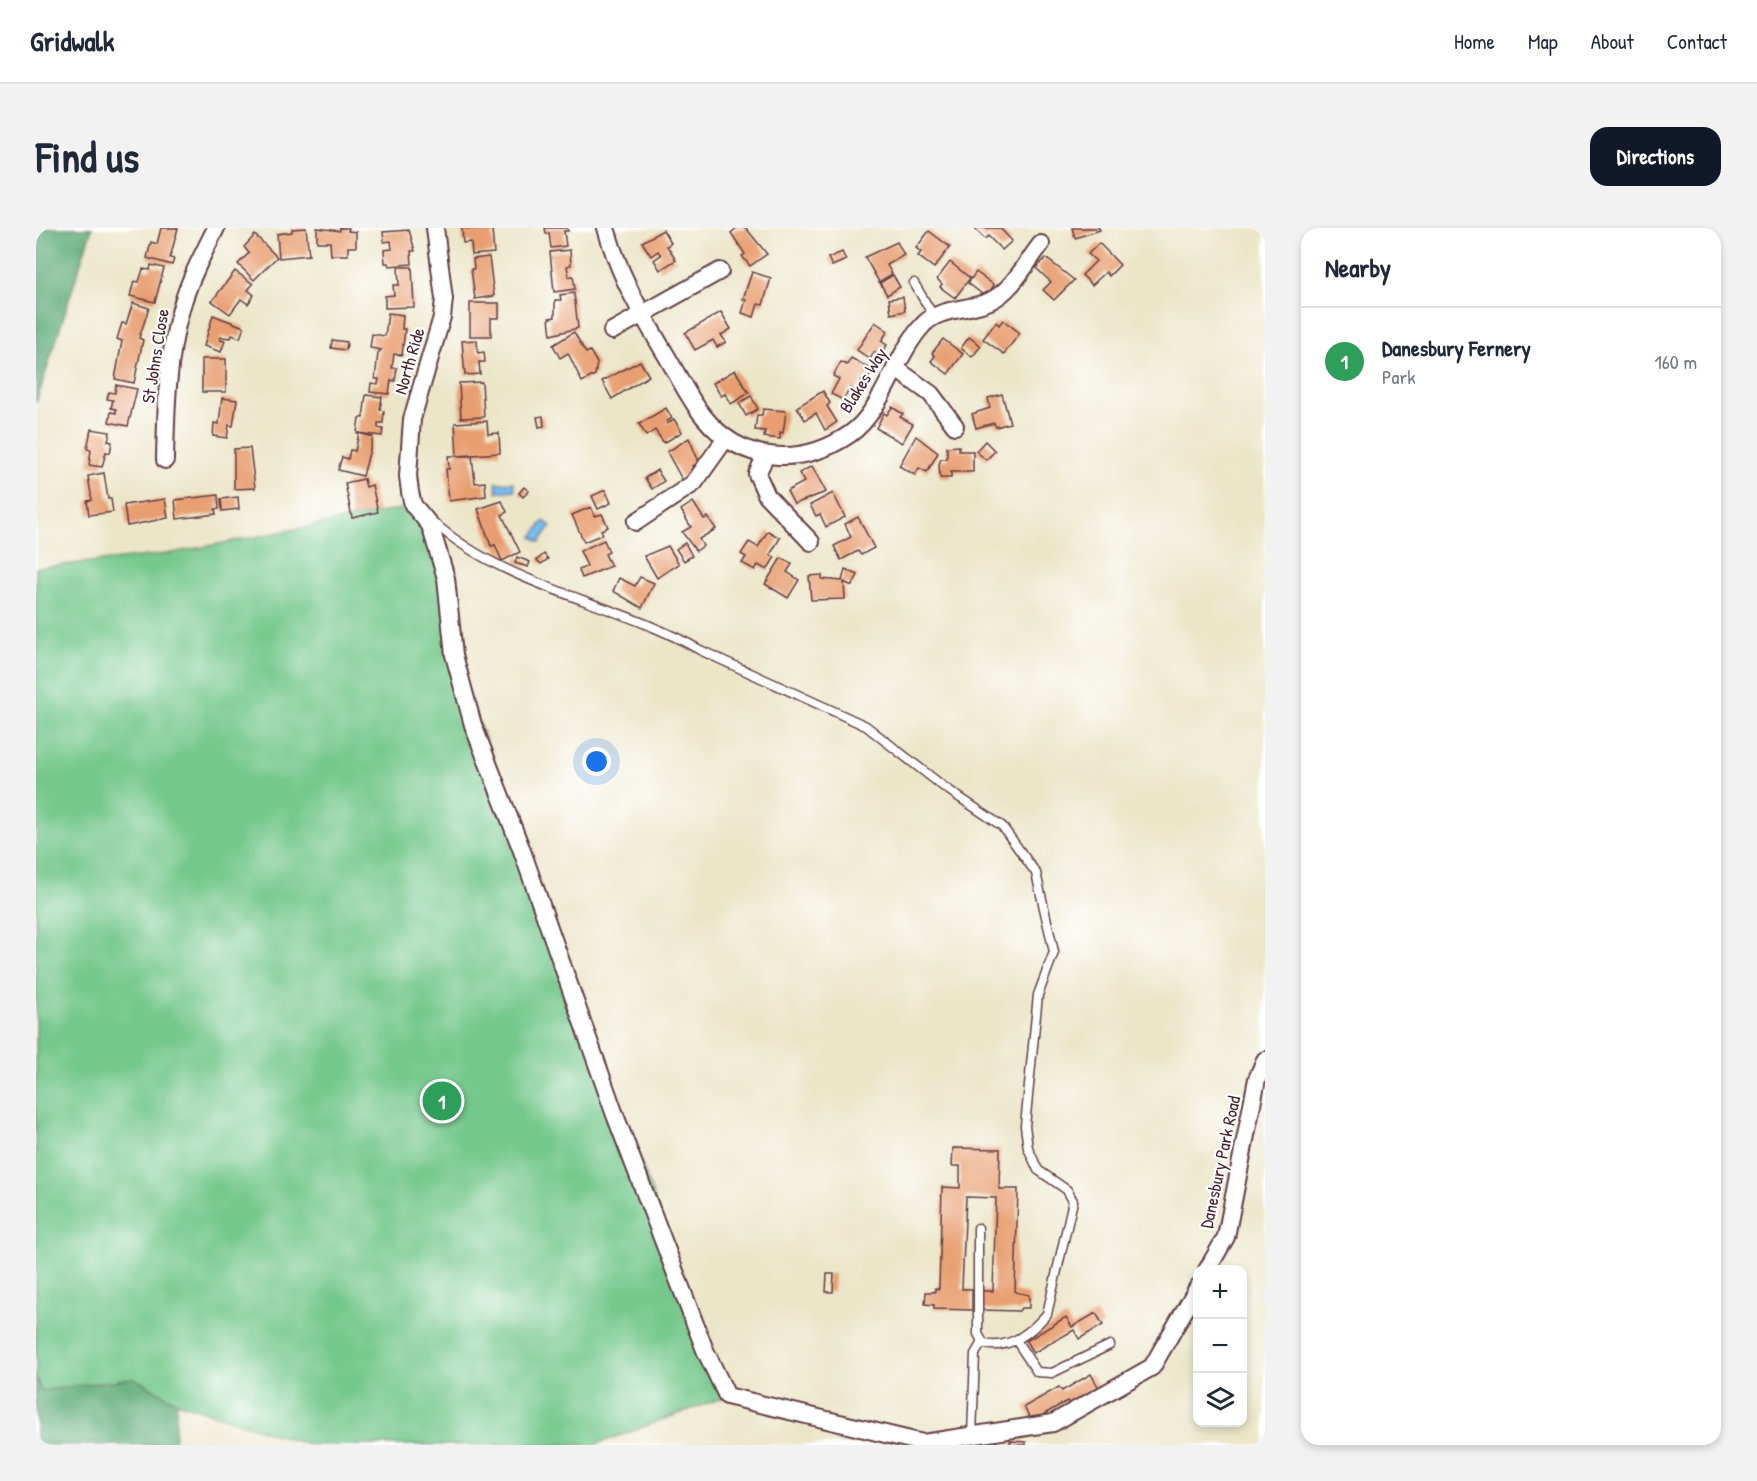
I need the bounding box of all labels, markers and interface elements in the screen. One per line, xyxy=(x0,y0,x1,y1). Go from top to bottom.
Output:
text: Gridwalk xyxy=(30,22,114,60)
text: Home xyxy=(1454,27,1495,56)
text: Map xyxy=(1528,27,1558,56)
text: About xyxy=(1591,27,1634,56)
text: Contact xyxy=(1667,27,1727,56)
button: Directions xyxy=(1590,127,1721,186)
text: Find us xyxy=(36,128,139,185)
text: Nearby xyxy=(1325,250,1391,285)
street label: St Johns Close xyxy=(135,307,175,405)
street label: North Ride xyxy=(388,325,430,397)
text: Danesbury Fernery xyxy=(1382,333,1531,363)
street label: Blakes Way xyxy=(833,342,893,417)
text: 1 xyxy=(1341,348,1348,375)
text: 160 m xyxy=(1655,348,1697,375)
text: Park xyxy=(1382,363,1415,390)
your location xyxy=(582,747,611,776)
pin: 1 xyxy=(422,1078,462,1124)
street label: Danesbury Park Road xyxy=(1194,1093,1246,1231)
map controls xyxy=(1193,1265,1247,1427)
button: + xyxy=(1193,1265,1247,1319)
button: − xyxy=(1193,1319,1247,1373)
button: layers xyxy=(1193,1373,1247,1427)

